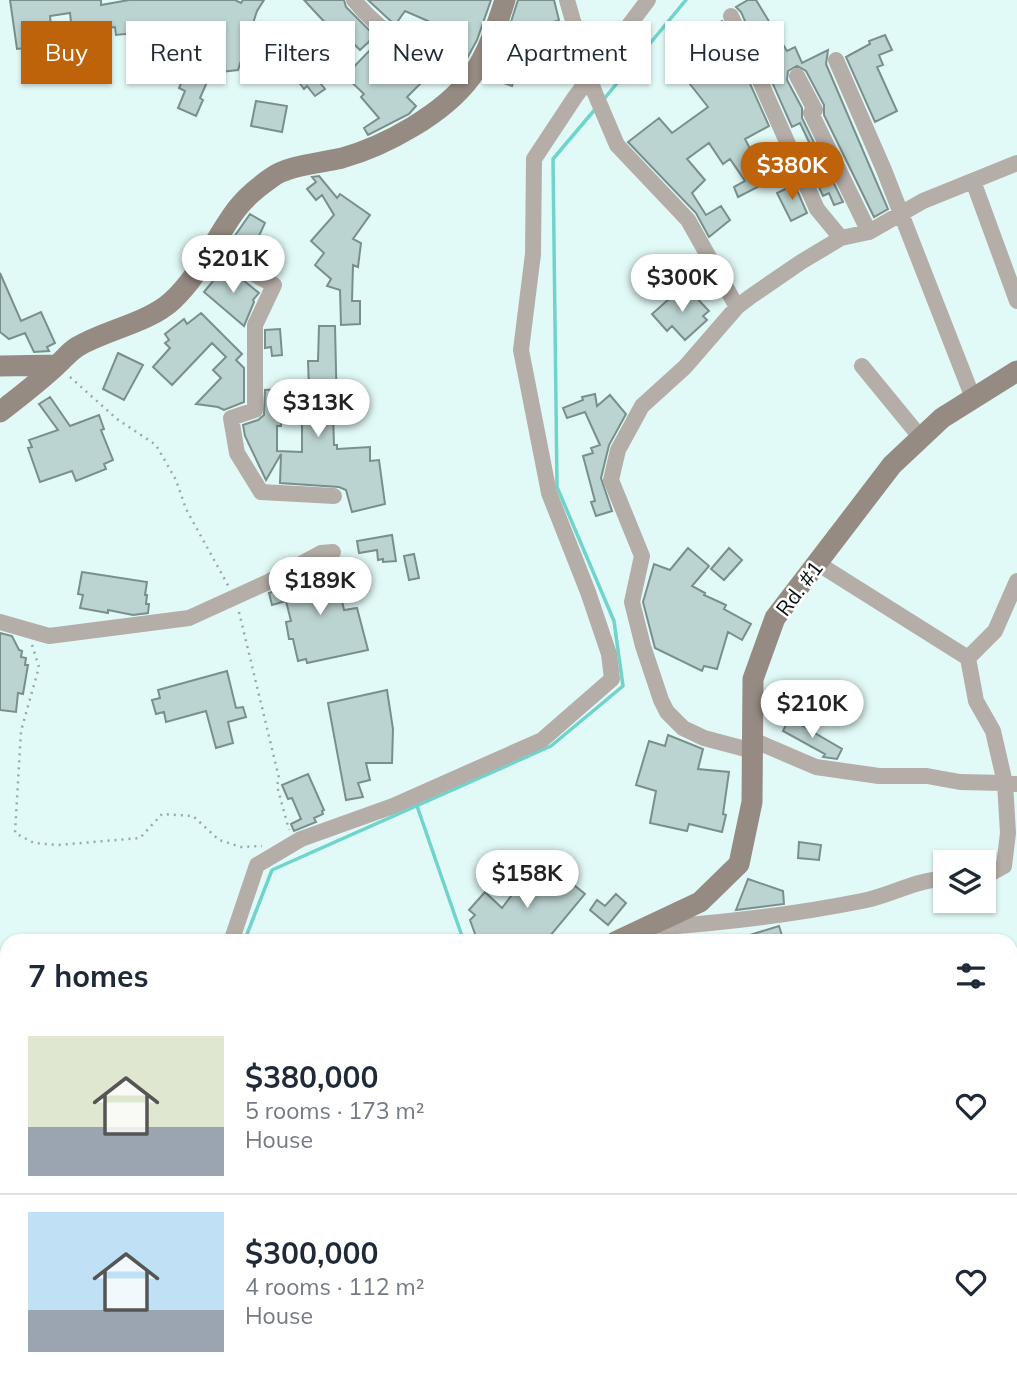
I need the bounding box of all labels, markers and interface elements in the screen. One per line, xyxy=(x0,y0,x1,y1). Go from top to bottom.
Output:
chip: Buy xyxy=(21,21,112,84)
chip: Rent xyxy=(126,21,226,84)
chip: Filters xyxy=(240,21,355,84)
chip: New xyxy=(369,21,468,84)
chip: Apartment xyxy=(482,21,651,84)
chip: House xyxy=(665,21,784,84)
pin: $380K xyxy=(743,142,841,202)
text: $380K xyxy=(757,150,827,179)
pin: $201K xyxy=(184,236,282,295)
text: $201K xyxy=(198,243,268,272)
pin: $300K xyxy=(633,254,731,314)
text: $300K xyxy=(647,262,717,291)
pin: $313K xyxy=(269,380,367,439)
text: $313K xyxy=(283,387,353,416)
street label: Rd. #1 xyxy=(770,555,828,621)
pin: $189K xyxy=(271,558,369,617)
text: $189K xyxy=(285,565,355,594)
pin: $210K xyxy=(763,680,861,740)
text: $210K xyxy=(777,688,847,717)
pin: $158K xyxy=(478,850,576,910)
map controls xyxy=(933,850,996,913)
button: layers xyxy=(933,850,996,913)
text: $158K xyxy=(492,858,562,887)
text: 7 homes xyxy=(28,957,149,995)
icon: filters xyxy=(952,957,990,995)
text: $380,000 xyxy=(245,1058,378,1096)
icon: home xyxy=(84,1064,168,1148)
icon: heart xyxy=(952,1087,990,1125)
text: 5 rooms · 173 m² xyxy=(245,1096,425,1125)
text: House xyxy=(245,1125,313,1154)
text: $300,000 xyxy=(245,1234,378,1272)
icon: home xyxy=(84,1240,168,1324)
icon: heart xyxy=(952,1263,990,1301)
text: 4 rooms · 112 m² xyxy=(245,1272,425,1301)
text: House xyxy=(245,1301,313,1330)

